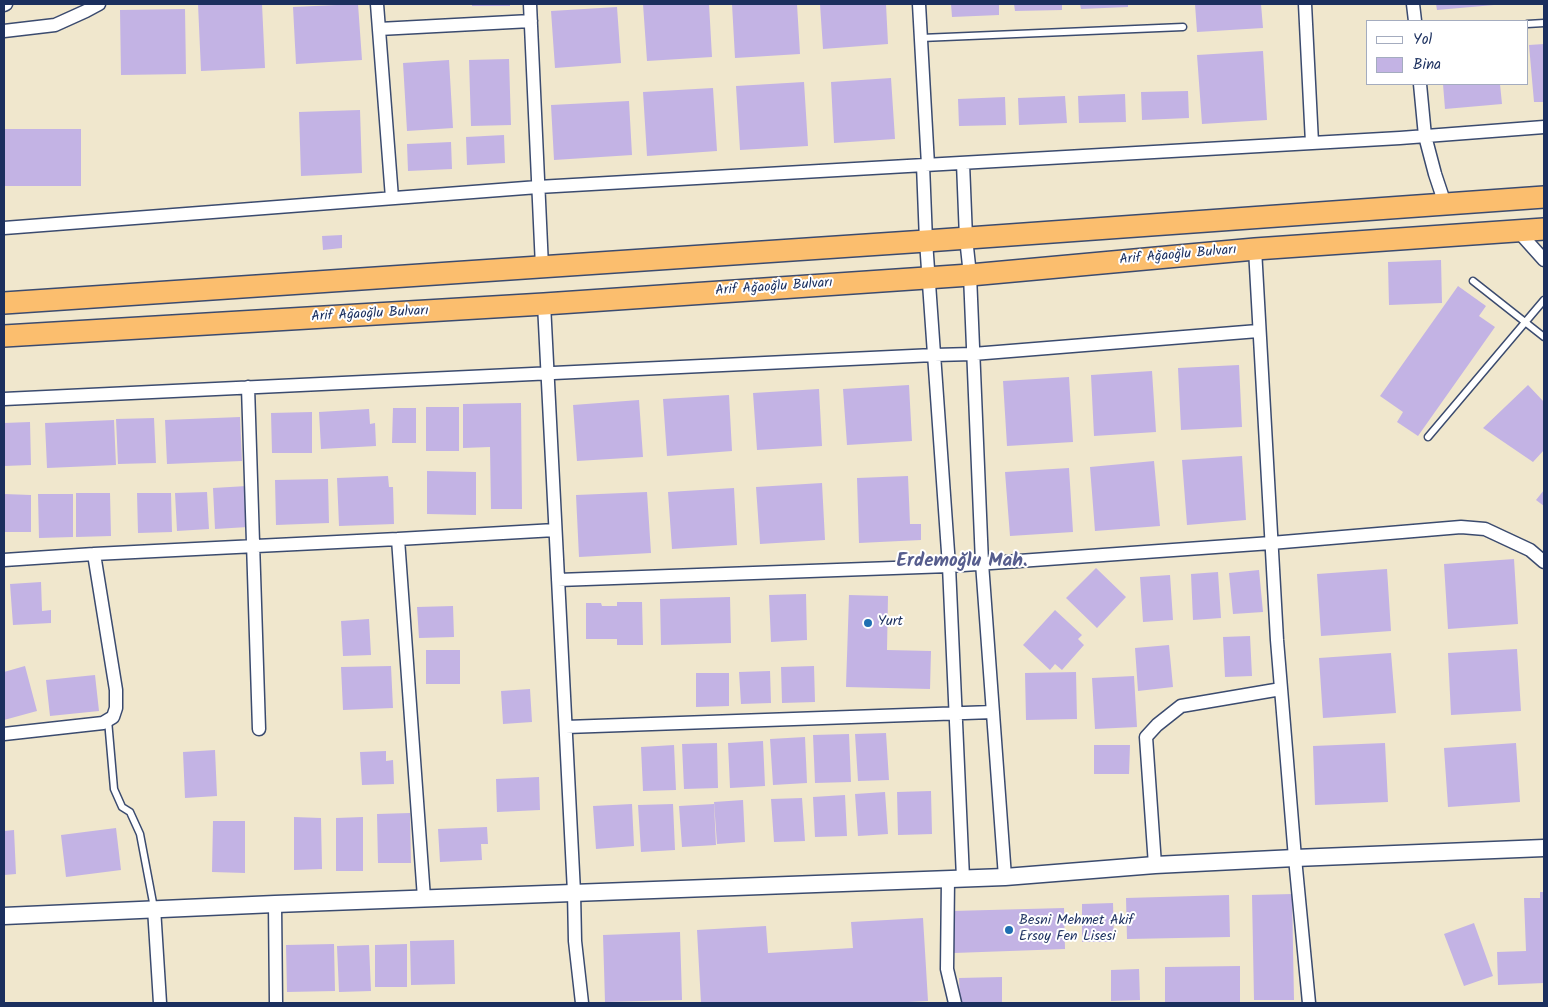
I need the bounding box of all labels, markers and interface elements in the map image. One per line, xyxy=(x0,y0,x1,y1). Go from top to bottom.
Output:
legend xyxy=(1366,20,1528,85)
text: Yol xyxy=(1413,28,1432,52)
text: Bina xyxy=(1413,53,1441,77)
street label: Arif Ağaoğlu Bulvarı xyxy=(1119,243,1237,269)
street label: Arif Ağaoğlu Bulvarı xyxy=(715,276,833,300)
street label: Arif Ağaoğlu Bulvarı xyxy=(311,304,429,326)
district label: Erdemoğlu Mah. xyxy=(897,552,1027,574)
place label: Yurt xyxy=(878,615,903,631)
marker: Yurt xyxy=(862,617,874,629)
place label: Besni Mehmet Akif Ersoy Fen Lisesi xyxy=(1019,914,1134,946)
marker: Besni Mehmet Akif Ersoy Fen Lisesi xyxy=(1003,924,1015,936)

